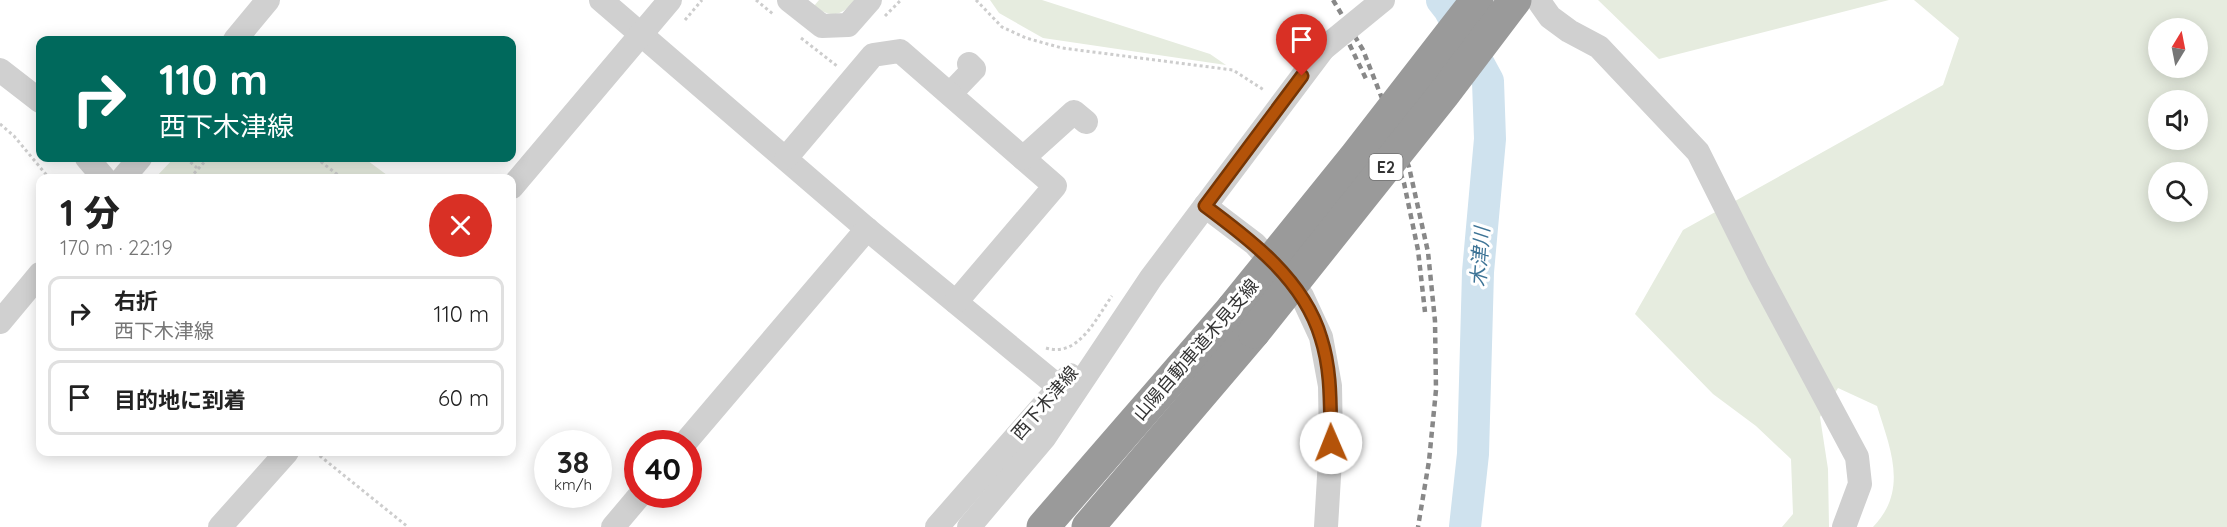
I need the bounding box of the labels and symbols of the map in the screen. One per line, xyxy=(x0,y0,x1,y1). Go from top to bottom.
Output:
pin xyxy=(1276,14,1327,76)
north arrow xyxy=(2148,18,2208,78)
road number: E2 xyxy=(1370,154,1402,180)
water label: 木津川 xyxy=(1465,224,1494,288)
street label: 山陽自動車道木見支線 xyxy=(1128,274,1263,425)
street label: 西下木津線 xyxy=(1006,361,1083,444)
position arrow xyxy=(1299,411,1363,475)
speed limit sign: 40 xyxy=(624,430,702,508)

